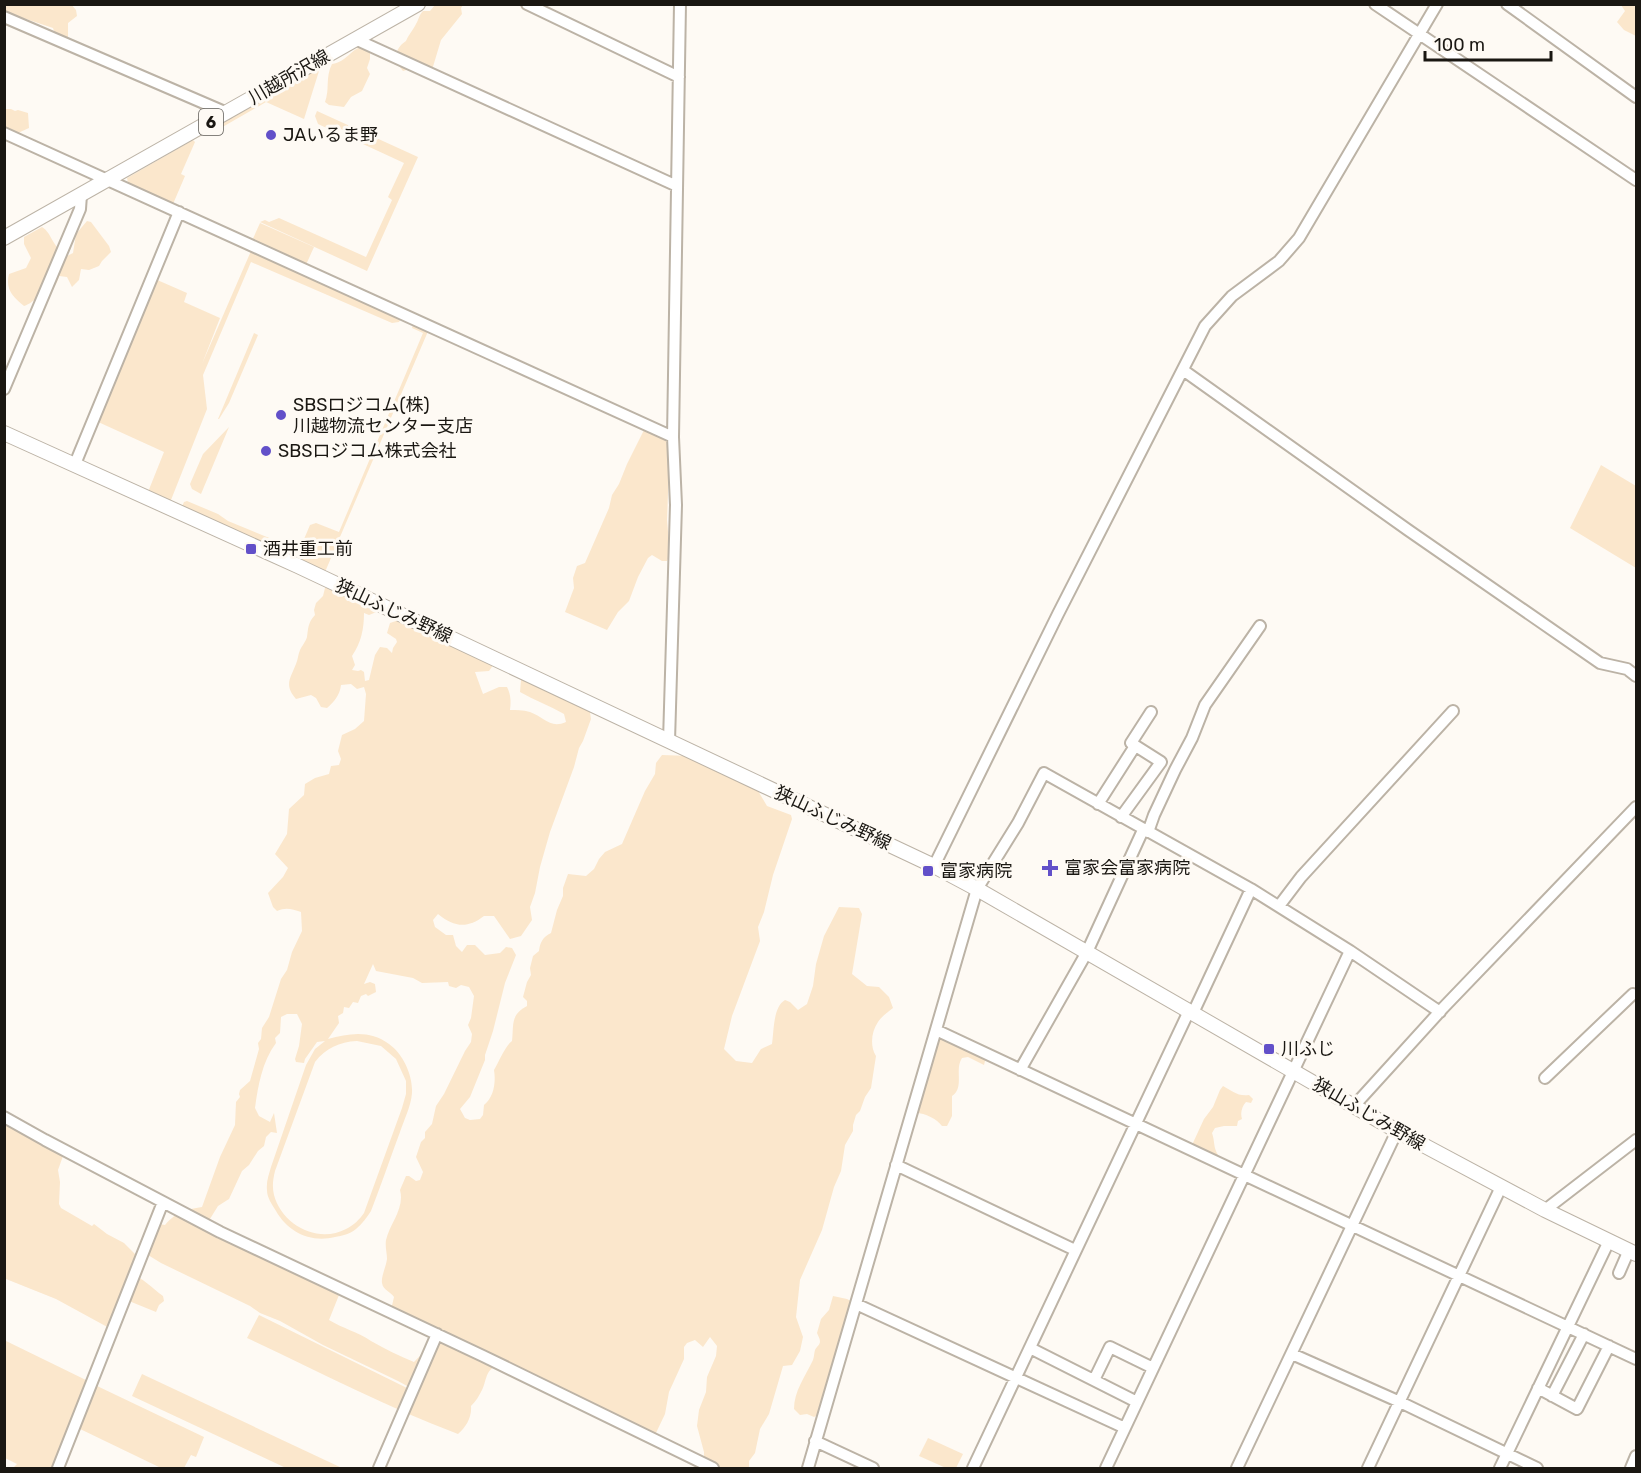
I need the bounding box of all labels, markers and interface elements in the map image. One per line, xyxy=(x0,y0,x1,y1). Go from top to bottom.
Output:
scale bar xyxy=(1425,24,1551,62)
text: 100 m xyxy=(1434,34,1485,56)
street label: 川越所沢線 xyxy=(245,45,333,109)
road number: 6 xyxy=(199,109,223,135)
place label: JAいるま野 xyxy=(283,124,378,146)
marker: JAいるま野 xyxy=(264,128,278,142)
place label: SBSロジコム(株) 川越物流センター支店 xyxy=(293,394,473,437)
marker: SBSロジコム(株) 川越物流センター支店 xyxy=(274,408,288,422)
place label: SBSロジコム株式会社 xyxy=(278,440,456,462)
marker: SBSロジコム株式会社 xyxy=(259,444,273,458)
place label: 酒井重工前 xyxy=(263,538,353,560)
marker: 酒井重工前 xyxy=(244,542,258,556)
street label: 狭山ふじみ野線 xyxy=(332,574,456,648)
street label: 狭山ふじみ野線 xyxy=(771,781,895,855)
place label: 富家会富家病院 xyxy=(1064,857,1190,879)
marker: 富家会富家病院 xyxy=(1041,859,1059,877)
place label: 富家病院 xyxy=(940,860,1012,882)
marker: 富家病院 xyxy=(921,864,935,878)
place label: 川ふじ xyxy=(1281,1038,1335,1060)
marker: 川ふじ xyxy=(1262,1042,1276,1056)
street label: 狭山ふじみ野線 xyxy=(1309,1073,1429,1155)

